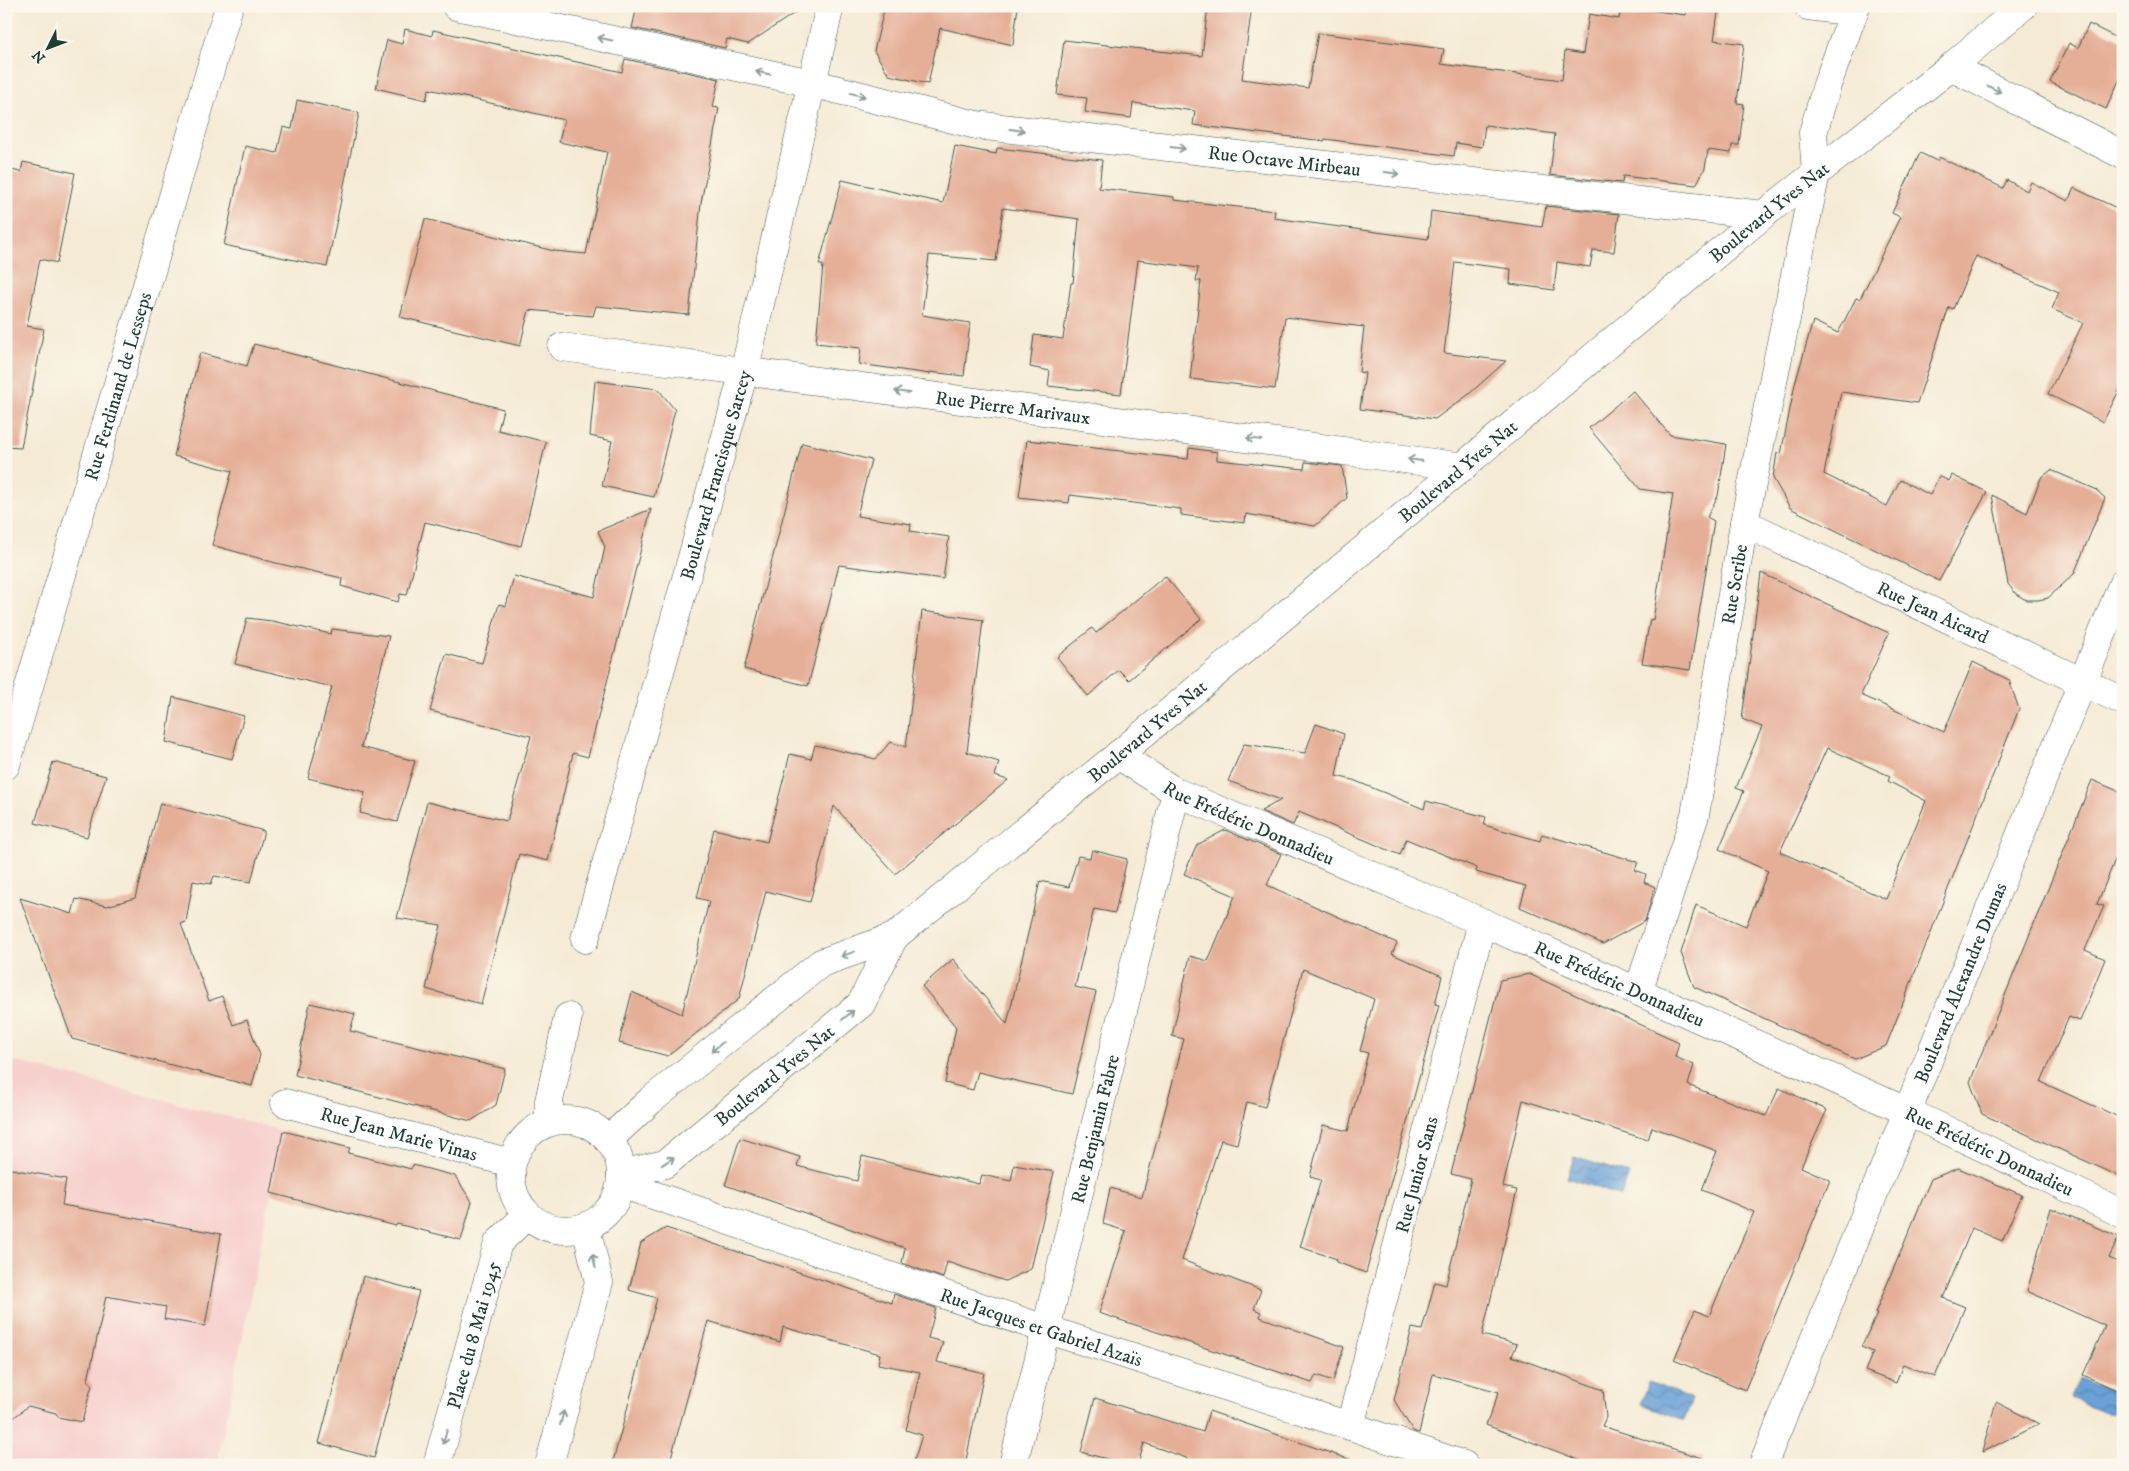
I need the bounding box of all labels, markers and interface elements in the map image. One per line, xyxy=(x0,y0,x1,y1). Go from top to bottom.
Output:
north arrow xyxy=(22,22,72,72)
one-way arrow xyxy=(597,33,613,43)
text: N xyxy=(28,45,50,66)
one-way arrow xyxy=(756,68,772,77)
one-way arrow xyxy=(1986,85,2001,94)
one-way arrow xyxy=(850,91,866,100)
one-way arrow xyxy=(1008,125,1024,135)
street label: Rue Octave Mirbeau xyxy=(1207,142,1362,182)
one-way arrow xyxy=(1170,143,1186,153)
street label: Boulevard Yves Nat xyxy=(1705,157,1834,268)
one-way arrow xyxy=(1384,168,1400,178)
street label: Rue Ferdinand de Lesseps xyxy=(80,290,157,483)
street label: Boulevard Francisque Sarcey xyxy=(676,367,757,583)
one-way arrow xyxy=(895,387,911,397)
street label: Rue Pierre Marivaux xyxy=(934,387,1092,430)
street label: Boulevard Yves Nat xyxy=(1394,416,1523,528)
one-way arrow xyxy=(1246,434,1262,444)
one-way arrow xyxy=(1408,455,1424,465)
street label: Rue Scribe xyxy=(1717,543,1753,626)
street label: Rue Jean Aicard xyxy=(1873,577,1993,650)
street label: Boulevard Yves Nat xyxy=(1084,676,1212,788)
street label: Rue Frédéric Donnadieu xyxy=(1158,777,1337,871)
street label: Boulevard Alexandre Dumas xyxy=(1910,880,2012,1087)
street label: Rue Frédéric Donnadieu xyxy=(1530,937,1708,1033)
one-way arrow xyxy=(841,950,857,959)
one-way arrow xyxy=(842,1009,855,1020)
street label: Boulevard Yves Nat xyxy=(711,1020,840,1132)
one-way arrow xyxy=(711,1042,724,1053)
street label: Rue Benjamin Fabre xyxy=(1067,1052,1125,1206)
street label: Rue Frédéric Donnadieu xyxy=(1901,1102,2077,1202)
street label: Rue Jean Marie Vinas xyxy=(318,1103,480,1167)
street label: Rue Junior Sans xyxy=(1391,1114,1444,1236)
one-way arrow xyxy=(660,1155,674,1165)
one-way arrow xyxy=(589,1253,598,1269)
street label: Place du 8 Mai 1945 xyxy=(443,1258,506,1412)
street label: Rue Jacques et Gabriel Azaïs xyxy=(937,1284,1145,1372)
one-way arrow xyxy=(558,1410,567,1426)
one-way arrow xyxy=(439,1429,449,1445)

